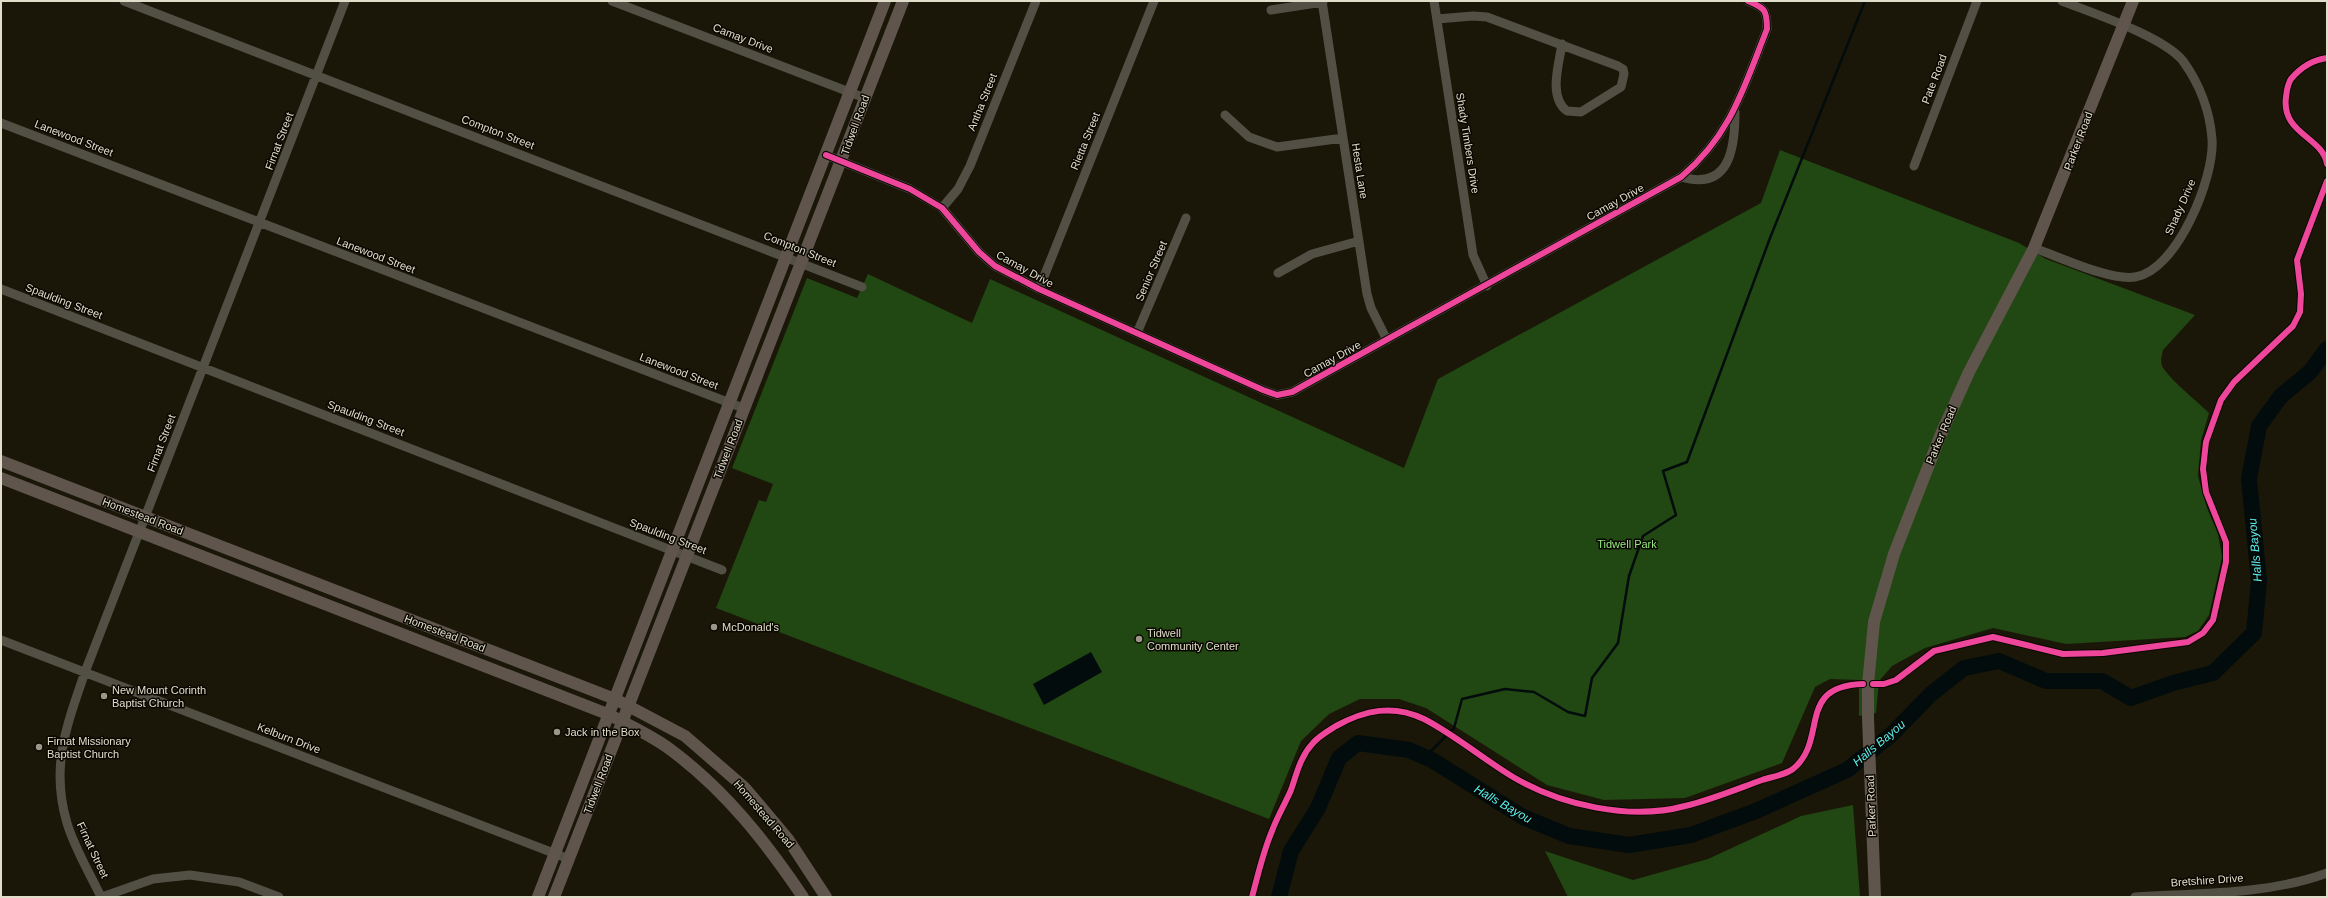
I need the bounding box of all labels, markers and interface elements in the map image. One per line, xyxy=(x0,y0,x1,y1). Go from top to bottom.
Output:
street label: Camay Drive xyxy=(711,21,775,55)
street label: Pate Road xyxy=(1919,53,1949,105)
street label: Antha Street xyxy=(965,71,999,133)
street label: Shady Timbers Drive xyxy=(1454,92,1482,194)
street label: Tidwell Road xyxy=(839,93,871,157)
street label: Rietta Street xyxy=(1068,110,1102,172)
street label: Parker Road xyxy=(2061,110,2095,172)
street label: Firnat Street xyxy=(263,111,295,171)
street label: Compton Street xyxy=(460,113,536,151)
street label: Lanewood Street xyxy=(33,117,115,159)
street label: Hesta Lane xyxy=(1350,142,1370,200)
street label: Shady Drive xyxy=(2162,177,2198,237)
street label: Camay Drive xyxy=(1584,181,1646,223)
street label: Compton Street xyxy=(762,229,838,269)
street label: Lanewood Street xyxy=(335,234,417,276)
street label: Senior Street xyxy=(1133,239,1169,303)
street label: Camay Drive xyxy=(994,248,1056,290)
street label: Spaulding Street xyxy=(24,281,104,321)
street label: Camay Drive xyxy=(1301,338,1363,380)
street label: Lanewood Street xyxy=(638,350,720,392)
street label: Spaulding Street xyxy=(326,398,406,438)
street label: Parker Road xyxy=(1923,404,1959,466)
street label: Firnat Street xyxy=(145,413,177,473)
street label: Tidwell Road xyxy=(711,417,745,481)
street label: Homestead Road xyxy=(101,495,185,537)
street label: Spaulding Street xyxy=(628,516,708,556)
water label: Halls Bayou xyxy=(2245,517,2265,583)
park label: Tidwell Park xyxy=(1597,538,1657,550)
street label: Homestead Road xyxy=(403,612,487,654)
place label: McDonald's xyxy=(722,621,780,633)
marker: McDonald's xyxy=(709,622,719,632)
place label: Tidwell Community Center xyxy=(1147,627,1239,652)
marker: Tidwell Community Center xyxy=(1134,634,1144,644)
place label: New Mount Corinth Baptist Church xyxy=(112,684,206,709)
marker: New Mount Corinth Baptist Church xyxy=(99,691,109,701)
water label: Halls Bayou xyxy=(1850,717,1908,769)
street label: Kelburn Drive xyxy=(256,720,322,756)
place label: Jack in the Box xyxy=(565,726,640,738)
marker: Jack in the Box xyxy=(552,727,562,737)
place label: Firnat Missionary Baptist Church xyxy=(47,735,131,760)
marker: Firnat Missionary Baptist Church xyxy=(34,742,44,752)
street label: Tidwell Road xyxy=(581,752,615,816)
street label: Parker Road xyxy=(1864,775,1878,837)
street label: Homestead Road xyxy=(731,778,797,850)
water label: Halls Bayou xyxy=(1472,782,1535,826)
street label: Firnat Street xyxy=(75,820,111,880)
street label: Bretshire Drive xyxy=(2170,871,2244,889)

